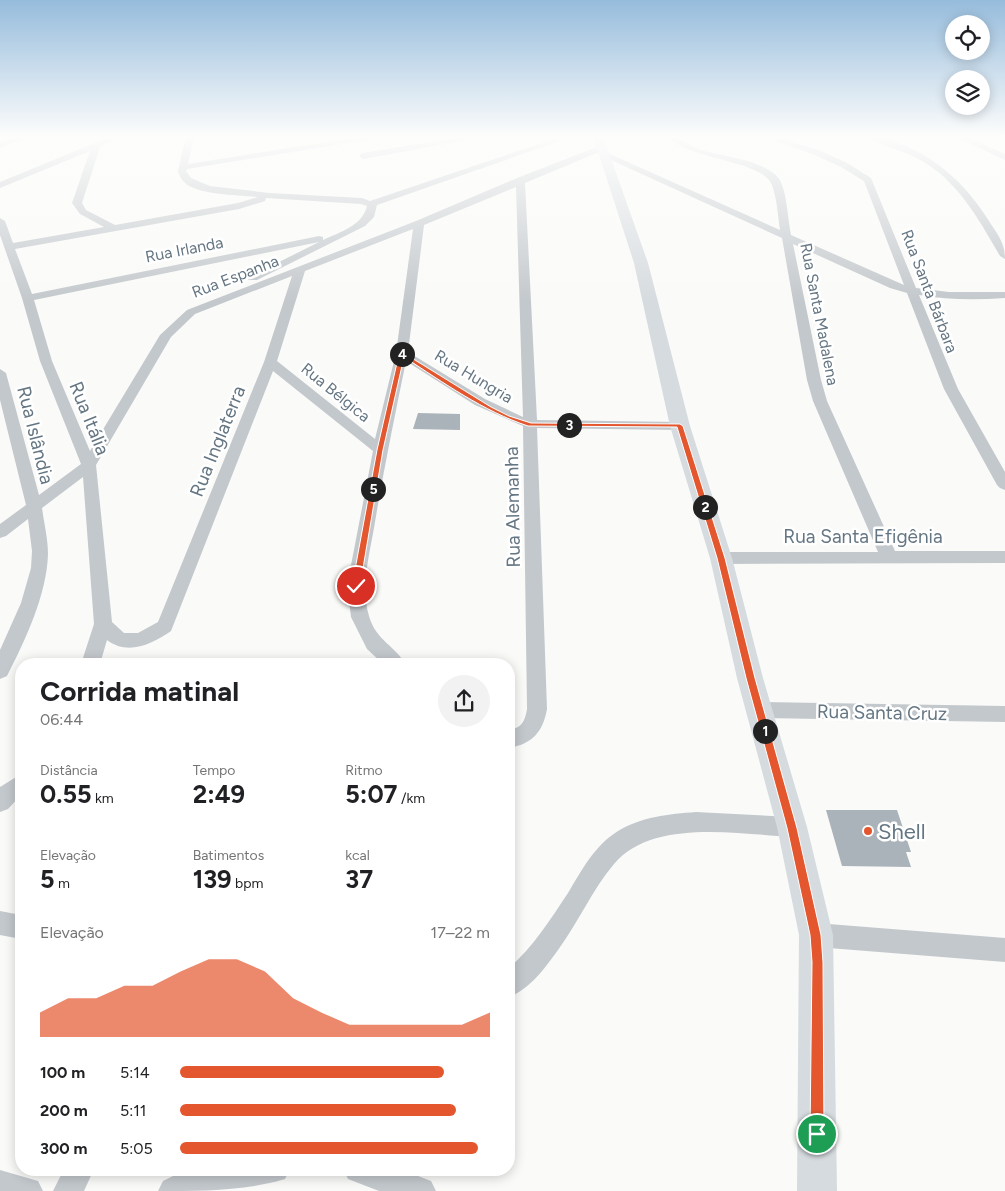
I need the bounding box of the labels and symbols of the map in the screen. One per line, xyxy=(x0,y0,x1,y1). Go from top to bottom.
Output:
street label: Rua Santa Bárbara xyxy=(897,227,962,356)
street label: Rua Irlanda xyxy=(144,233,225,266)
street label: Rua Santa Madalena xyxy=(796,241,843,387)
street label: Rua Espanha xyxy=(189,251,281,302)
pin: 4 xyxy=(390,342,414,366)
street label: Rua Hungria xyxy=(431,346,516,407)
street label: Rua Bélgica xyxy=(297,359,374,426)
street label: Rua Itália xyxy=(64,378,115,458)
street label: Rua Inglaterra xyxy=(185,382,250,500)
street label: Rua Islândia xyxy=(12,384,59,487)
pin: 3 xyxy=(556,412,582,438)
street label: Rua Alemanha xyxy=(500,446,525,568)
pin: 5 xyxy=(360,476,386,502)
pin: 2 xyxy=(692,494,718,520)
street label: Rua Santa Efigênia xyxy=(783,525,943,548)
pin xyxy=(335,565,377,607)
street label: Rua Santa Cruz xyxy=(817,700,947,725)
pin: 1 xyxy=(752,718,778,744)
place label: Shell xyxy=(878,818,925,845)
marker: Shell xyxy=(862,825,874,837)
pin xyxy=(796,1113,838,1155)

